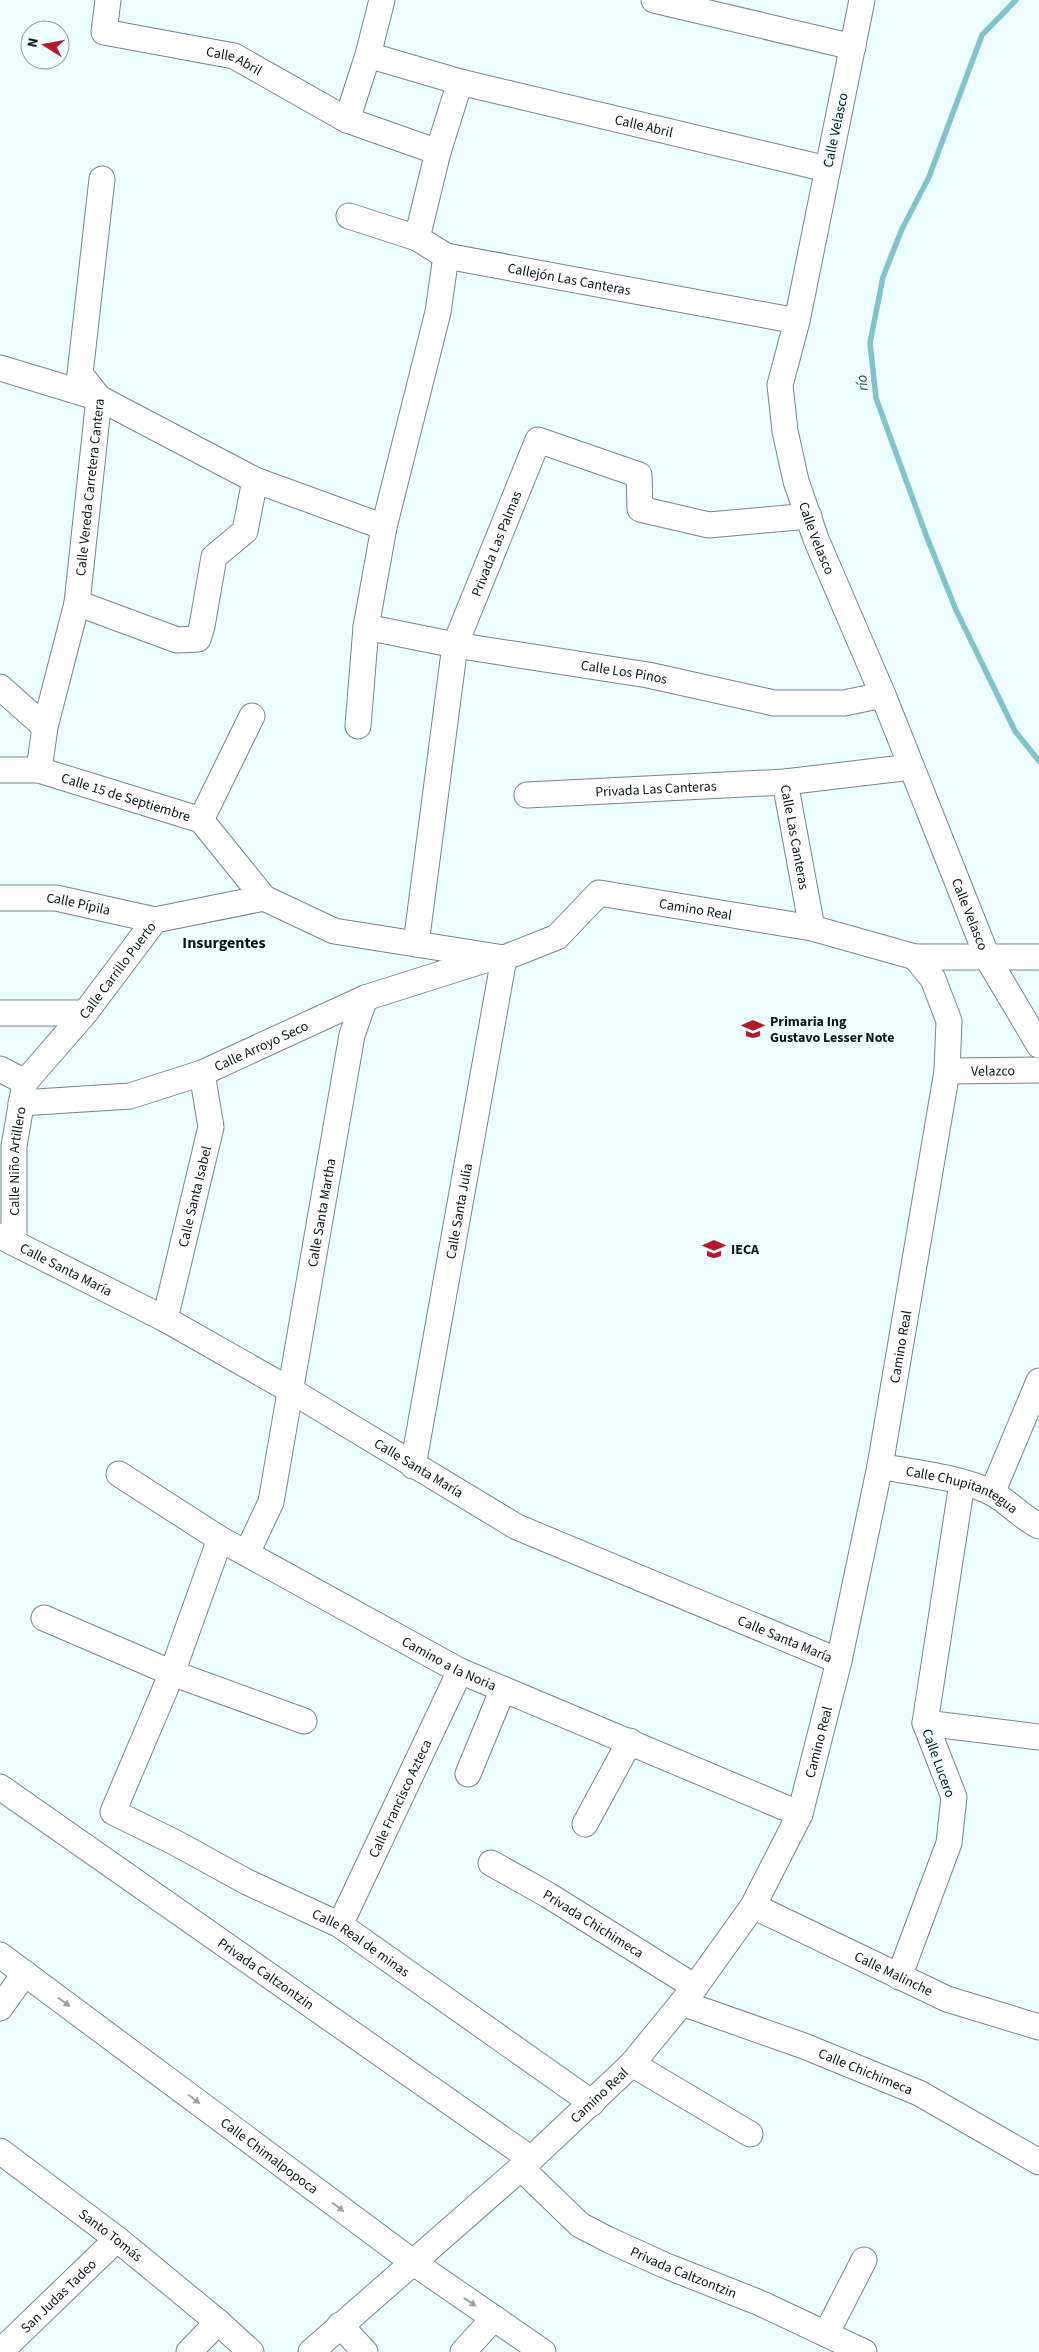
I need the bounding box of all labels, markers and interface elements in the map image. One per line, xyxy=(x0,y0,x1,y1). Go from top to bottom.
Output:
north arrow xyxy=(20,20,70,70)
text: N xyxy=(23,36,44,49)
street label: Calle Abril xyxy=(204,42,266,81)
street label: Calle Velasco xyxy=(818,91,854,169)
street label: Calle Abril xyxy=(613,110,675,143)
street label: Callejón Las Canteras xyxy=(506,259,633,301)
water label: río xyxy=(851,373,874,392)
street label: Calle Vereda Carretera Cantera xyxy=(71,397,110,577)
street label: Privada Las Palmas xyxy=(467,488,527,600)
street label: Calle Velasco xyxy=(793,500,839,578)
street label: Calle Los Pinos xyxy=(579,656,669,690)
street label: Calle 15 de Septiembre xyxy=(58,768,193,827)
street label: Privada Las Canteras xyxy=(595,776,717,803)
street label: Calle Las Canteras xyxy=(775,783,814,891)
street label: Calle Velasco xyxy=(946,875,993,953)
street label: Calle Pípila xyxy=(46,889,112,921)
street label: Camino Real xyxy=(658,894,734,926)
street label: Calle Carrillo Puerto xyxy=(75,918,161,1024)
district label: Insurgentes xyxy=(182,932,266,954)
place label: Primaria Ing Gustavo Lesser Note xyxy=(770,1012,894,1048)
street label: Calle Arroyo Seco xyxy=(211,1016,312,1077)
school or university icon: Primaria Ing Gustavo Lesser Note xyxy=(740,1016,766,1042)
street label: Velazco xyxy=(971,1061,1015,1082)
street label: Calle Niño Artillero xyxy=(5,1105,32,1216)
street label: Calle Santa Isabel xyxy=(174,1144,217,1249)
street label: Calle Santa Martha xyxy=(303,1157,341,1269)
street label: Calle Santa Julia xyxy=(441,1162,478,1261)
school or university icon: IECA xyxy=(701,1236,727,1262)
street label: Calle Santa María xyxy=(16,1238,115,1302)
place label: IECA xyxy=(731,1240,760,1260)
street label: Camino Real xyxy=(885,1308,917,1385)
street label: Calle Santa María xyxy=(370,1434,467,1503)
street label: Calle Chupitantegua xyxy=(904,1462,1022,1519)
street label: Calle Santa María xyxy=(734,1611,835,1668)
street label: Camino a la Noria xyxy=(398,1632,499,1696)
street label: Camino Real xyxy=(801,1704,838,1780)
street label: Calle Lucero xyxy=(916,1726,960,1800)
street label: Calle Francisco Azteca xyxy=(364,1736,437,1861)
street label: Privada Chichimeca xyxy=(539,1885,647,1963)
street label: Calle Real de minas xyxy=(308,1904,414,1982)
street label: Privada Caltzontzin xyxy=(213,1934,318,2015)
street label: Calle Malinche xyxy=(851,1947,936,2002)
one-way arrow xyxy=(57,1997,71,2007)
street label: Calle Chichimeca xyxy=(815,2044,916,2100)
street label: Camino Real xyxy=(566,2063,634,2128)
one-way arrow xyxy=(187,2094,201,2104)
street label: Calle Chimalpopoca xyxy=(216,2113,322,2199)
one-way arrow xyxy=(331,2202,345,2212)
street label: Santo Tomás xyxy=(74,2205,146,2267)
street label: Privada Caltzontzin xyxy=(627,2242,740,2304)
street label: San Judas Tadeo xyxy=(16,2255,101,2338)
one-way arrow xyxy=(464,2297,477,2307)

